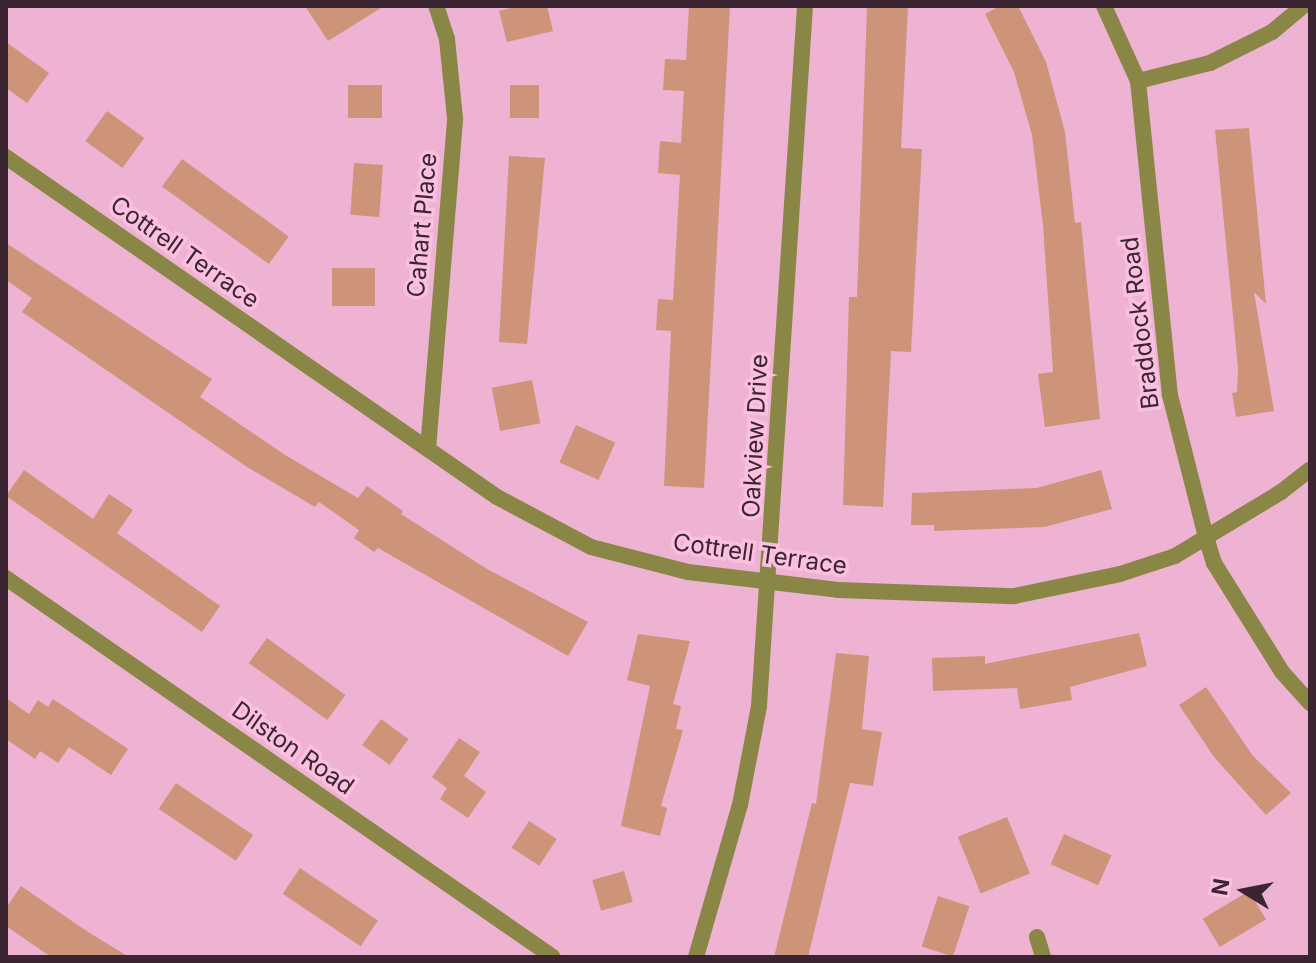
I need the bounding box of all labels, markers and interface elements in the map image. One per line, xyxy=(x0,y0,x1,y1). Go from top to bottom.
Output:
street label: Cahart Place xyxy=(401,152,443,298)
street label: Cottrell Terrace xyxy=(105,190,265,314)
street label: Braddock Road xyxy=(1115,235,1165,411)
street label: Oakview Drive xyxy=(736,353,774,519)
street label: Cottrell Terrace xyxy=(671,528,849,580)
street label: Dilston Road xyxy=(226,695,360,801)
north arrow xyxy=(1204,851,1284,931)
text: N xyxy=(1206,876,1235,897)

